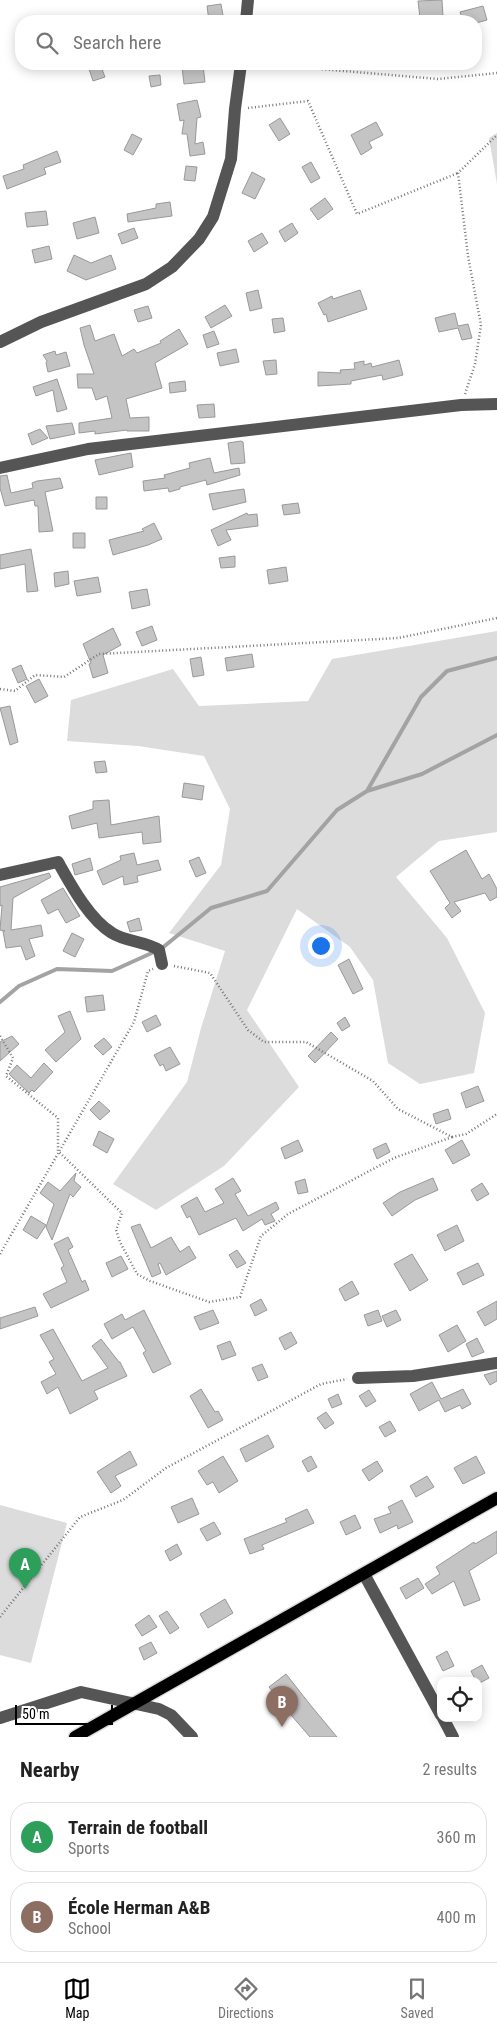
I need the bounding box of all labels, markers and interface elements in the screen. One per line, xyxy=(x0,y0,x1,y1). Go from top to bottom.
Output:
search box xyxy=(15,15,482,70)
icon: search xyxy=(33,29,61,57)
text: Search here xyxy=(73,31,161,54)
your location xyxy=(308,933,334,959)
pin: A xyxy=(9,1548,41,1589)
map controls xyxy=(437,1677,482,1722)
button: locate xyxy=(437,1677,482,1722)
pin: B xyxy=(266,1686,298,1727)
scale bar xyxy=(15,1702,112,1725)
text: 50 m xyxy=(22,1706,50,1722)
text: Nearby xyxy=(20,1758,79,1782)
text: 2 results xyxy=(422,1760,477,1779)
text: Terrain de football xyxy=(68,1816,208,1839)
text: A xyxy=(32,1828,42,1847)
text: 360 m xyxy=(437,1828,476,1847)
text: Sports xyxy=(68,1839,110,1858)
text: École Herman A&B xyxy=(68,1896,210,1919)
text: B xyxy=(33,1908,41,1927)
text: 400 m xyxy=(437,1908,476,1927)
text: School xyxy=(68,1919,111,1938)
tab: Map xyxy=(63,1975,91,2021)
tab: Directions xyxy=(218,1975,274,2021)
tab: Saved xyxy=(400,1975,434,2021)

